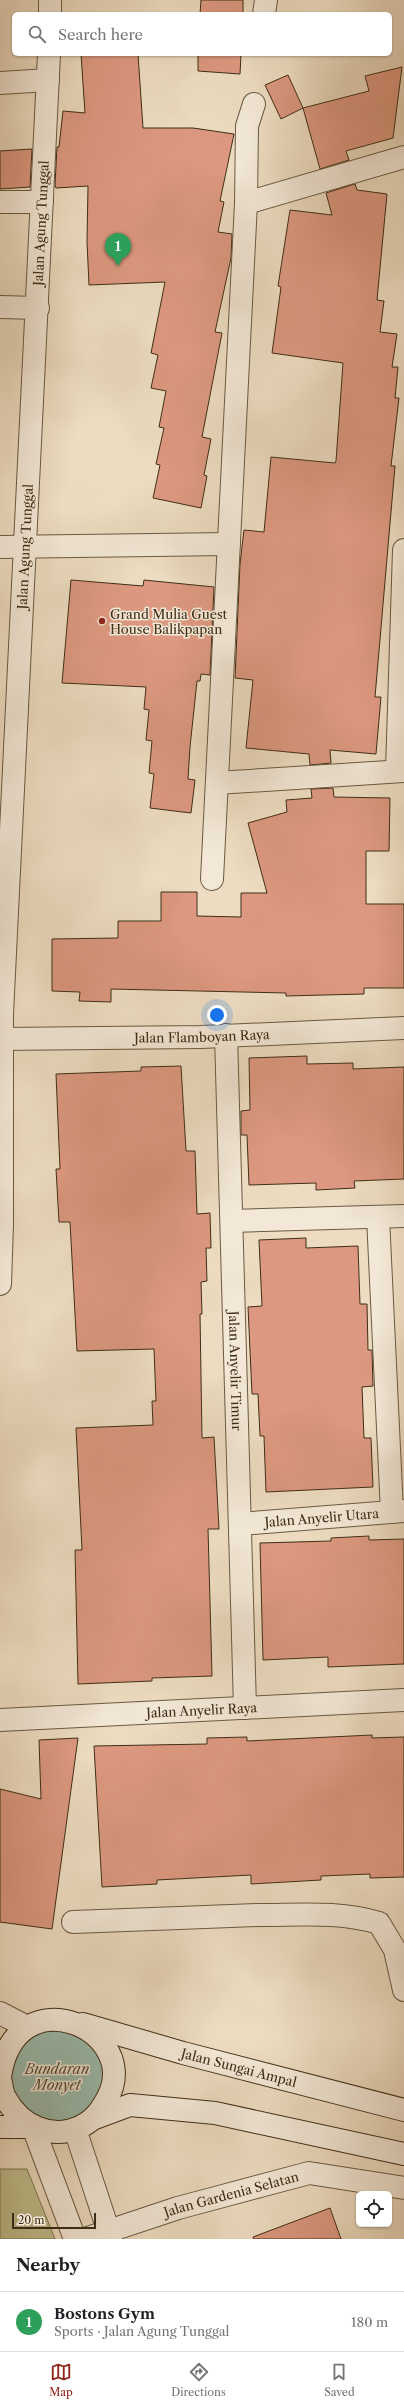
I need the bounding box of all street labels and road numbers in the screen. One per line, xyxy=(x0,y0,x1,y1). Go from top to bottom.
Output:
street label: Jalan Agung Tunggal xyxy=(30,160,52,288)
street label: Jalan Agung Tunggal xyxy=(14,483,36,612)
street label: Jalan Flamboyan Raya xyxy=(132,1026,270,1046)
street label: Jalan Anyelir Timur xyxy=(226,1309,245,1432)
street label: Jalan Anyelir Utara xyxy=(262,1505,380,1530)
street label: Jalan Anyelir Raya xyxy=(144,1699,258,1721)
street label: Jalan Sungai Ampal xyxy=(178,2044,299,2090)
street label: Jalan Gardenia Selatan xyxy=(160,2168,300,2221)

